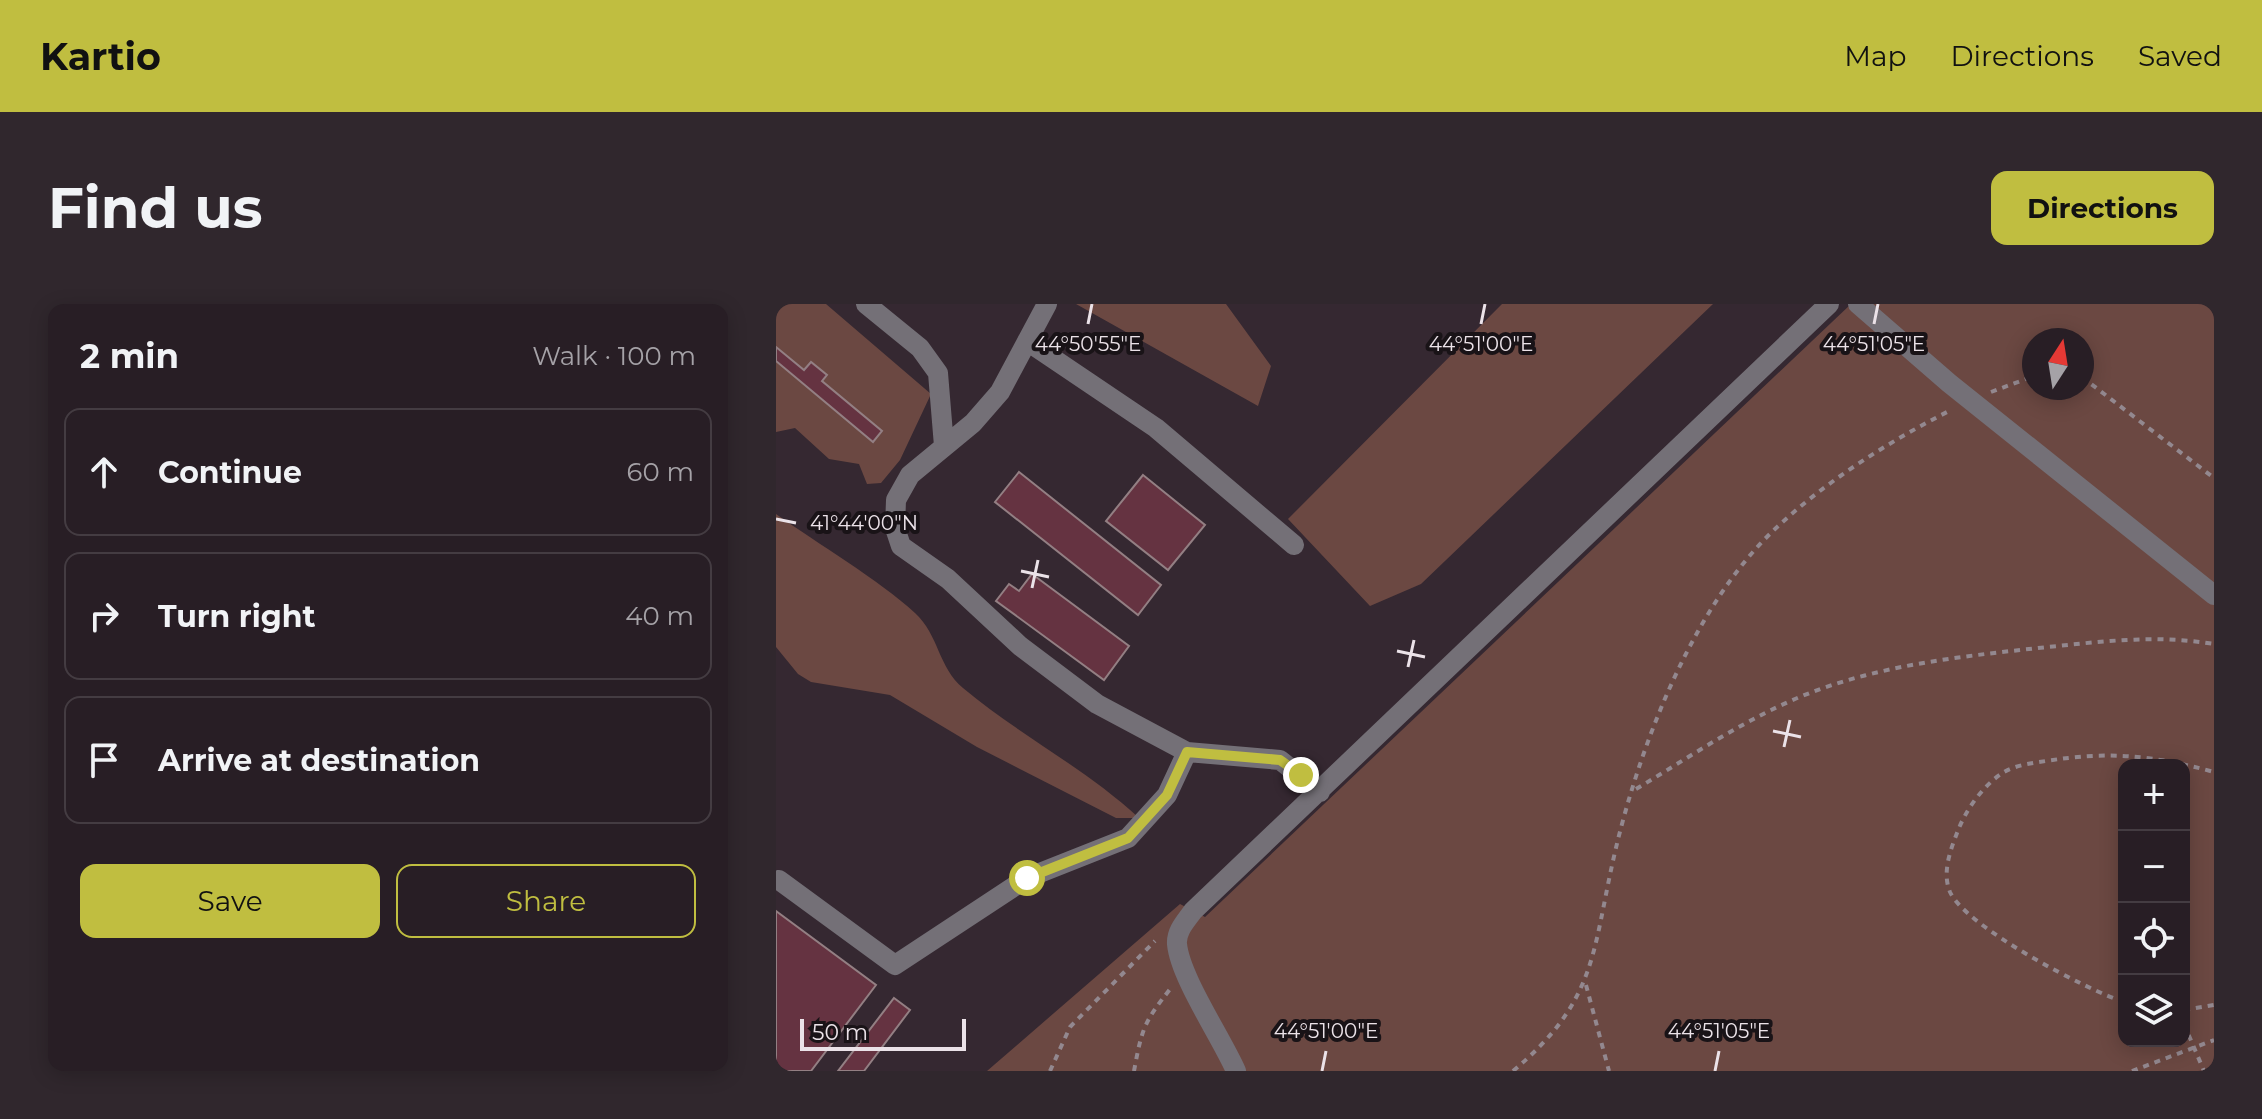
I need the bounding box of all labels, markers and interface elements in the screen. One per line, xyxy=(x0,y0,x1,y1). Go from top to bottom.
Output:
text: Kartio xyxy=(40,33,161,80)
text: Map xyxy=(1844,39,1906,73)
text: Directions xyxy=(1950,39,2094,73)
text: Saved xyxy=(2138,39,2222,73)
button: Directions xyxy=(1991,171,2214,245)
text: Find us xyxy=(48,174,262,242)
north arrow xyxy=(2022,328,2094,400)
text: 44°50'55"E xyxy=(1035,332,1141,356)
text: 44°51'00"E xyxy=(1429,332,1533,356)
text: 44°51'05"E xyxy=(1823,332,1925,356)
text: 2 min xyxy=(80,335,179,377)
text: Walk · 100 m xyxy=(532,340,696,372)
icon: ahead xyxy=(82,450,126,494)
text: Continue xyxy=(158,454,302,491)
text: 60 m xyxy=(627,456,694,488)
text: 41°44'00"N xyxy=(810,511,918,535)
icon: right xyxy=(82,594,126,638)
text: Turn right xyxy=(158,598,315,635)
text: 40 m xyxy=(625,600,694,632)
icon: arrive xyxy=(82,738,126,782)
text: Arrive at destination xyxy=(158,742,480,779)
route end xyxy=(1283,757,1319,793)
map controls xyxy=(2118,759,2190,1047)
button: + xyxy=(2118,759,2190,831)
button: − xyxy=(2118,831,2190,903)
route start xyxy=(1009,860,1045,896)
button: Save xyxy=(80,864,380,938)
button: Share xyxy=(396,864,696,938)
button: locate xyxy=(2118,903,2190,975)
button: layers xyxy=(2118,975,2190,1047)
scale bar xyxy=(800,1015,966,1051)
text: 50 m xyxy=(812,1019,868,1046)
text: 44°51'00"E xyxy=(1274,1019,1378,1043)
text: 44°51'05"E xyxy=(1668,1019,1770,1043)

